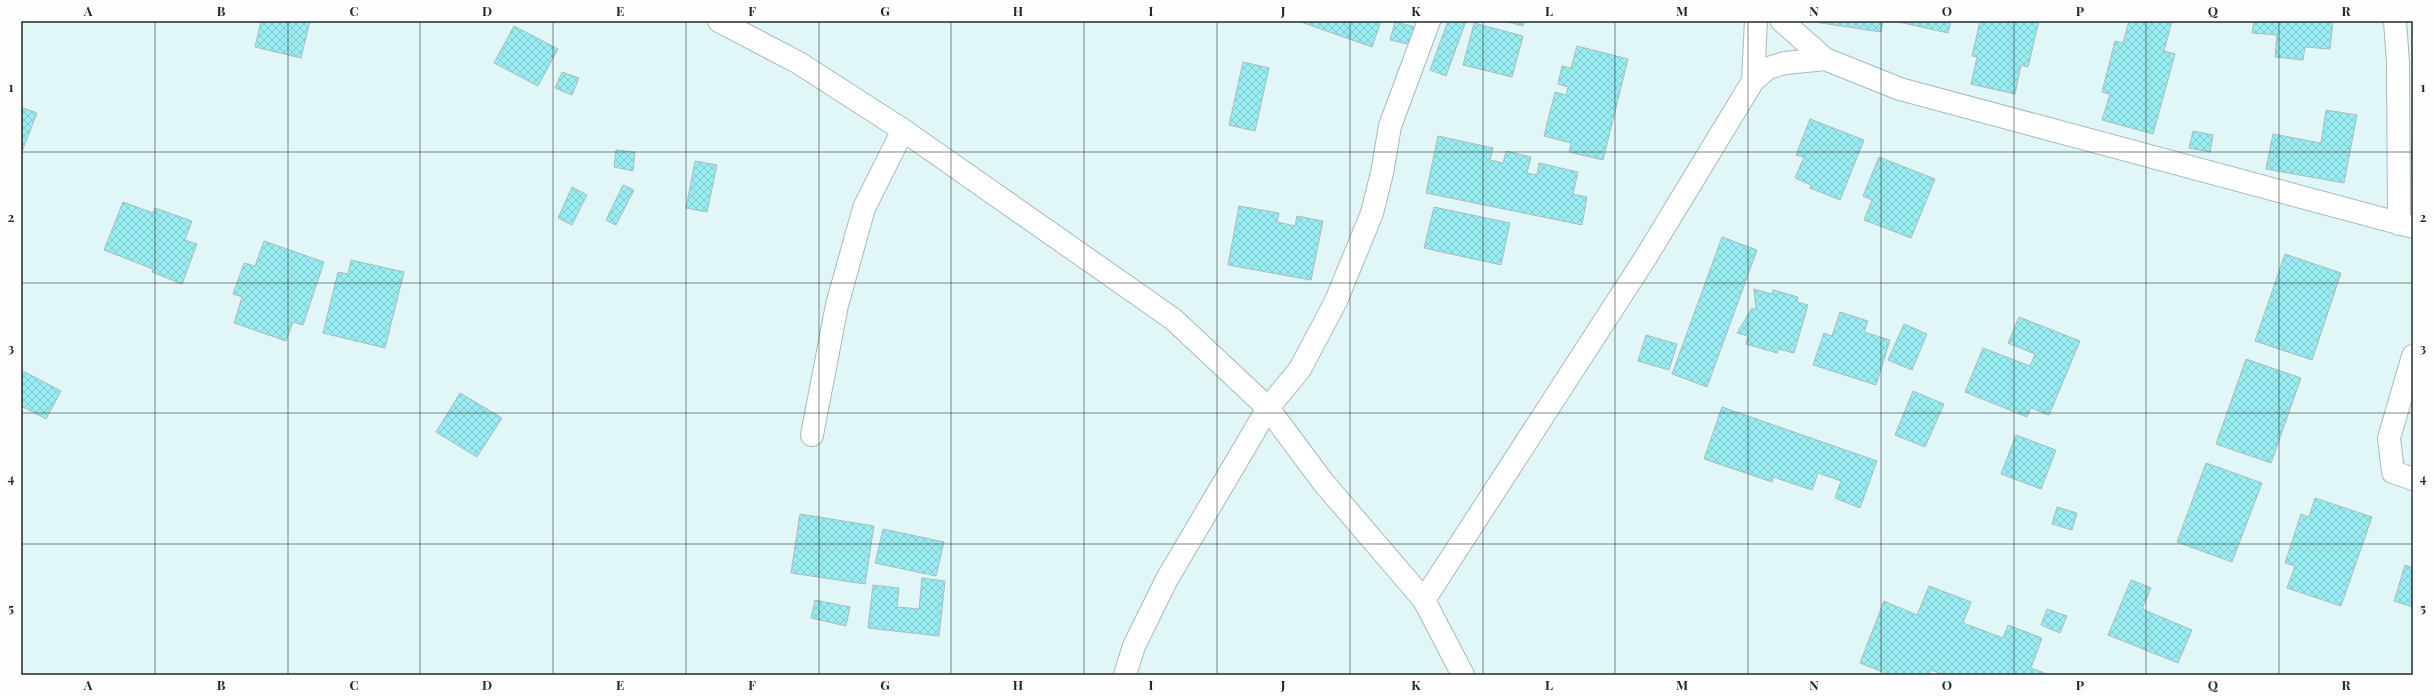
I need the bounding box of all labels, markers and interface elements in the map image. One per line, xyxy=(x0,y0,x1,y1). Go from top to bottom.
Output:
text: A xyxy=(83,2,93,19)
text: B xyxy=(217,2,226,19)
text: C xyxy=(349,2,359,19)
text: D xyxy=(482,2,492,19)
text: E xyxy=(616,2,624,19)
text: F xyxy=(748,2,756,19)
text: G xyxy=(880,2,890,19)
text: H xyxy=(1013,2,1023,19)
text: I xyxy=(1149,2,1154,19)
text: J xyxy=(1280,2,1286,19)
text: K xyxy=(1411,2,1421,19)
text: L xyxy=(1545,2,1553,19)
text: M xyxy=(1676,2,1688,19)
text: N xyxy=(1809,2,1819,19)
text: O xyxy=(1942,2,1952,19)
text: P xyxy=(2076,2,2085,19)
text: Q xyxy=(2208,2,2219,19)
text: R xyxy=(2342,2,2352,19)
text: 1 xyxy=(9,78,14,95)
text: 1 xyxy=(2421,78,2426,95)
text: 2 xyxy=(8,208,15,225)
text: 2 xyxy=(2420,208,2427,225)
text: 3 xyxy=(8,339,14,356)
text: 3 xyxy=(2420,339,2426,356)
text: 4 xyxy=(8,469,15,486)
text: 4 xyxy=(2420,469,2427,486)
text: 5 xyxy=(8,599,14,616)
text: 5 xyxy=(2420,599,2426,616)
text: A xyxy=(83,676,93,693)
text: B xyxy=(217,676,226,693)
text: C xyxy=(349,676,359,693)
text: D xyxy=(482,676,492,693)
text: E xyxy=(616,676,624,693)
text: F xyxy=(748,676,756,693)
text: G xyxy=(880,676,890,693)
text: H xyxy=(1013,676,1023,693)
text: I xyxy=(1149,676,1154,693)
text: J xyxy=(1280,676,1286,693)
text: K xyxy=(1411,676,1421,693)
text: L xyxy=(1545,676,1553,693)
text: M xyxy=(1676,676,1688,693)
text: N xyxy=(1809,676,1819,693)
text: O xyxy=(1942,676,1952,693)
text: P xyxy=(2076,676,2085,693)
text: Q xyxy=(2208,676,2219,693)
text: R xyxy=(2342,676,2352,693)

